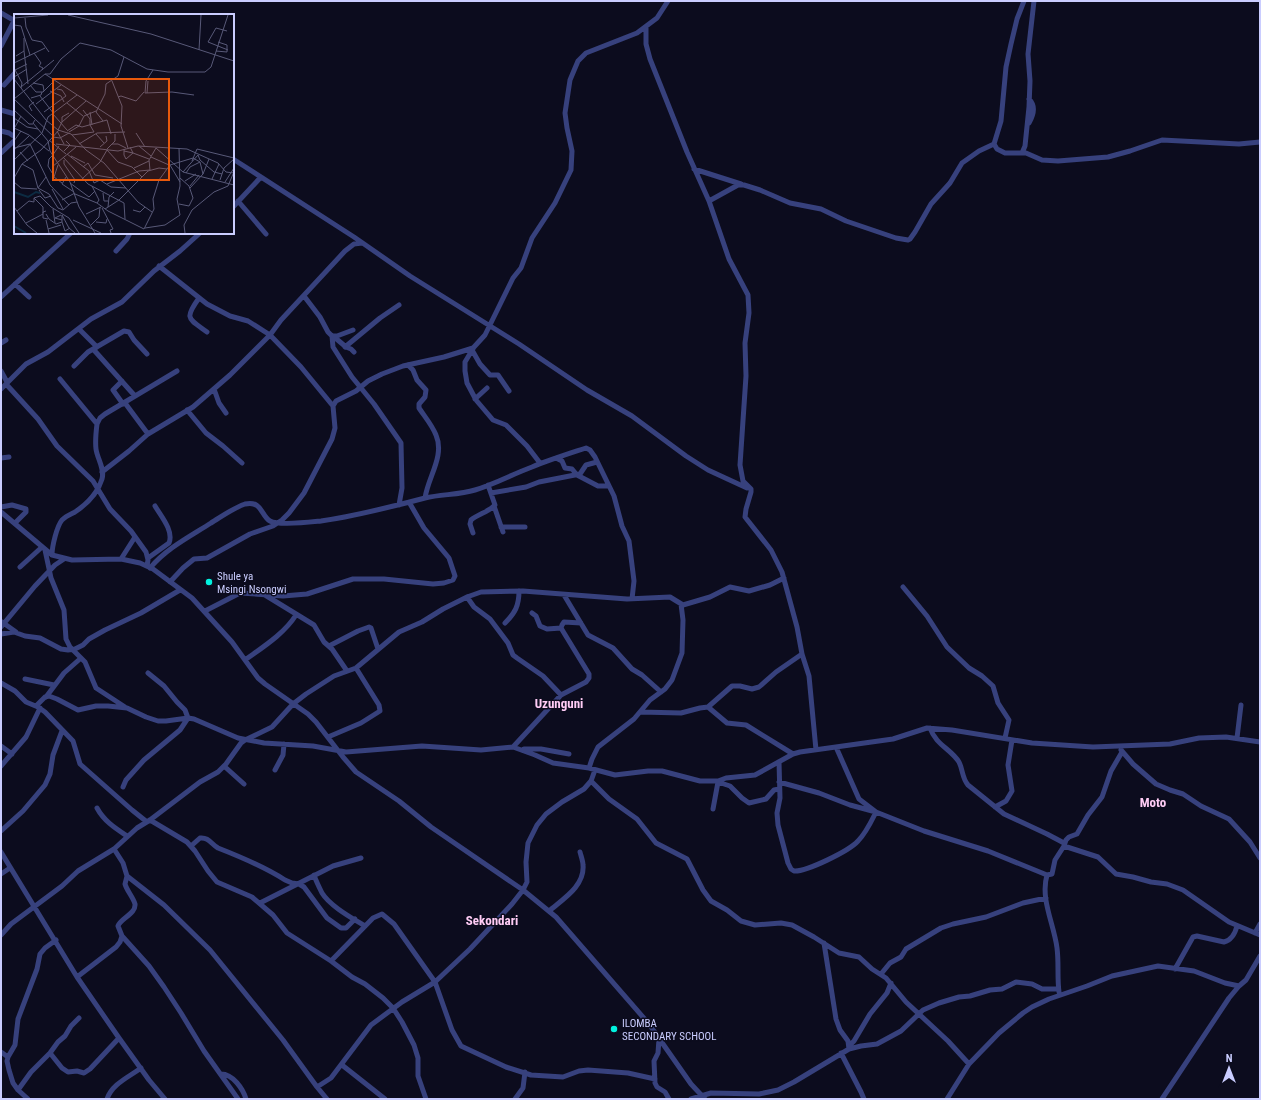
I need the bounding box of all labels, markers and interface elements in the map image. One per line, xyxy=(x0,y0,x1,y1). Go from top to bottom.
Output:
inset map xyxy=(14,14,234,234)
place label: Shule ya Msingi Nsongwi xyxy=(217,570,286,596)
marker: Shule ya Msingi Nsongwi xyxy=(204,577,214,587)
district label: Uzunguni xyxy=(535,696,583,711)
district label: Moto xyxy=(1140,795,1167,810)
district label: Sekondari xyxy=(466,913,518,928)
place label: ILOMBA SECONDARY SCHOOL xyxy=(622,1017,716,1043)
marker: ILOMBA SECONDARY SCHOOL xyxy=(609,1024,619,1034)
north arrow xyxy=(1209,1048,1249,1088)
text: N xyxy=(1226,1052,1233,1065)

